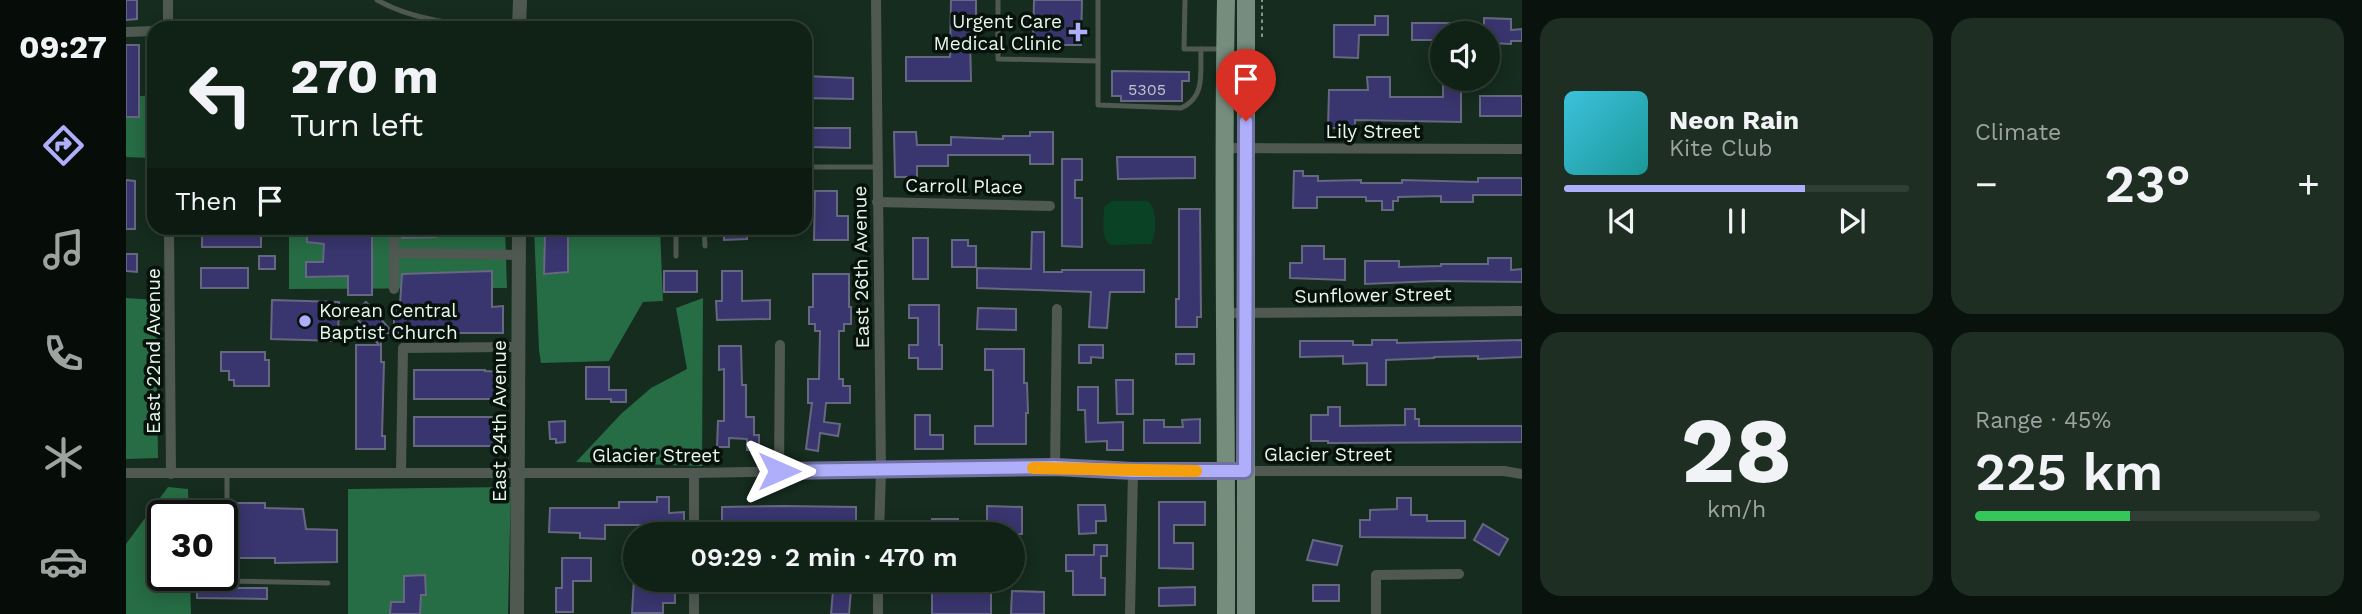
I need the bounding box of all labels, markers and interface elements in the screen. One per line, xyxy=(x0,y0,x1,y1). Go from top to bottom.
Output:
place label: Urgent Care Medical Clinic xyxy=(934,10,1062,55)
map controls xyxy=(1430,21,1500,91)
button: sound xyxy=(1430,21,1500,91)
marker: Urgent Care Medical Clinic xyxy=(1068,22,1088,42)
text: 09:27 xyxy=(19,28,107,66)
text: 270 m xyxy=(290,47,439,105)
icon: left xyxy=(175,49,266,140)
pin xyxy=(1216,49,1276,121)
icon: arrive xyxy=(1227,60,1265,98)
house number: 5305 xyxy=(1128,80,1166,99)
text: Neon Rain xyxy=(1669,105,1799,135)
text: Turn left xyxy=(290,106,423,144)
text: Climate xyxy=(1975,119,2061,146)
street label: Lily Street xyxy=(1326,120,1420,143)
icon: directions xyxy=(39,121,88,170)
text: Kite Club xyxy=(1669,135,1772,162)
text: 23° xyxy=(2104,154,2191,215)
text: − xyxy=(1975,162,1998,206)
text: + xyxy=(2297,162,2320,206)
street label: Carroll Place xyxy=(905,173,1023,199)
icon: arrive xyxy=(251,182,289,220)
text: Then xyxy=(175,186,237,216)
street label: East 26th Avenue xyxy=(848,186,874,348)
icon: previous xyxy=(1603,202,1641,240)
icon: pause xyxy=(1718,202,1756,240)
icon: next xyxy=(1833,202,1871,240)
icon: music xyxy=(39,225,88,274)
street label: East 22nd Avenue xyxy=(142,268,165,434)
street label: Sunflower Street xyxy=(1294,282,1452,308)
place label: Korean Central Baptist Church xyxy=(319,299,458,344)
marker: Korean Central Baptist Church xyxy=(297,313,313,329)
icon: phone xyxy=(39,329,88,378)
street label: East 24th Avenue xyxy=(488,340,511,502)
text: 28 xyxy=(1681,397,1792,504)
text: Range · 45% xyxy=(1975,407,2111,434)
icon: climate xyxy=(39,433,88,482)
position arrow xyxy=(742,434,816,508)
text: 225 km xyxy=(1975,442,2163,503)
street label: Glacier Street xyxy=(1264,443,1392,466)
street label: Glacier Street xyxy=(592,444,720,467)
text: km/h xyxy=(1707,496,1766,523)
speed limit sign: 30 xyxy=(147,500,238,591)
icon: car xyxy=(39,537,88,586)
text: 09:29 · 2 min · 470 m xyxy=(690,542,958,572)

